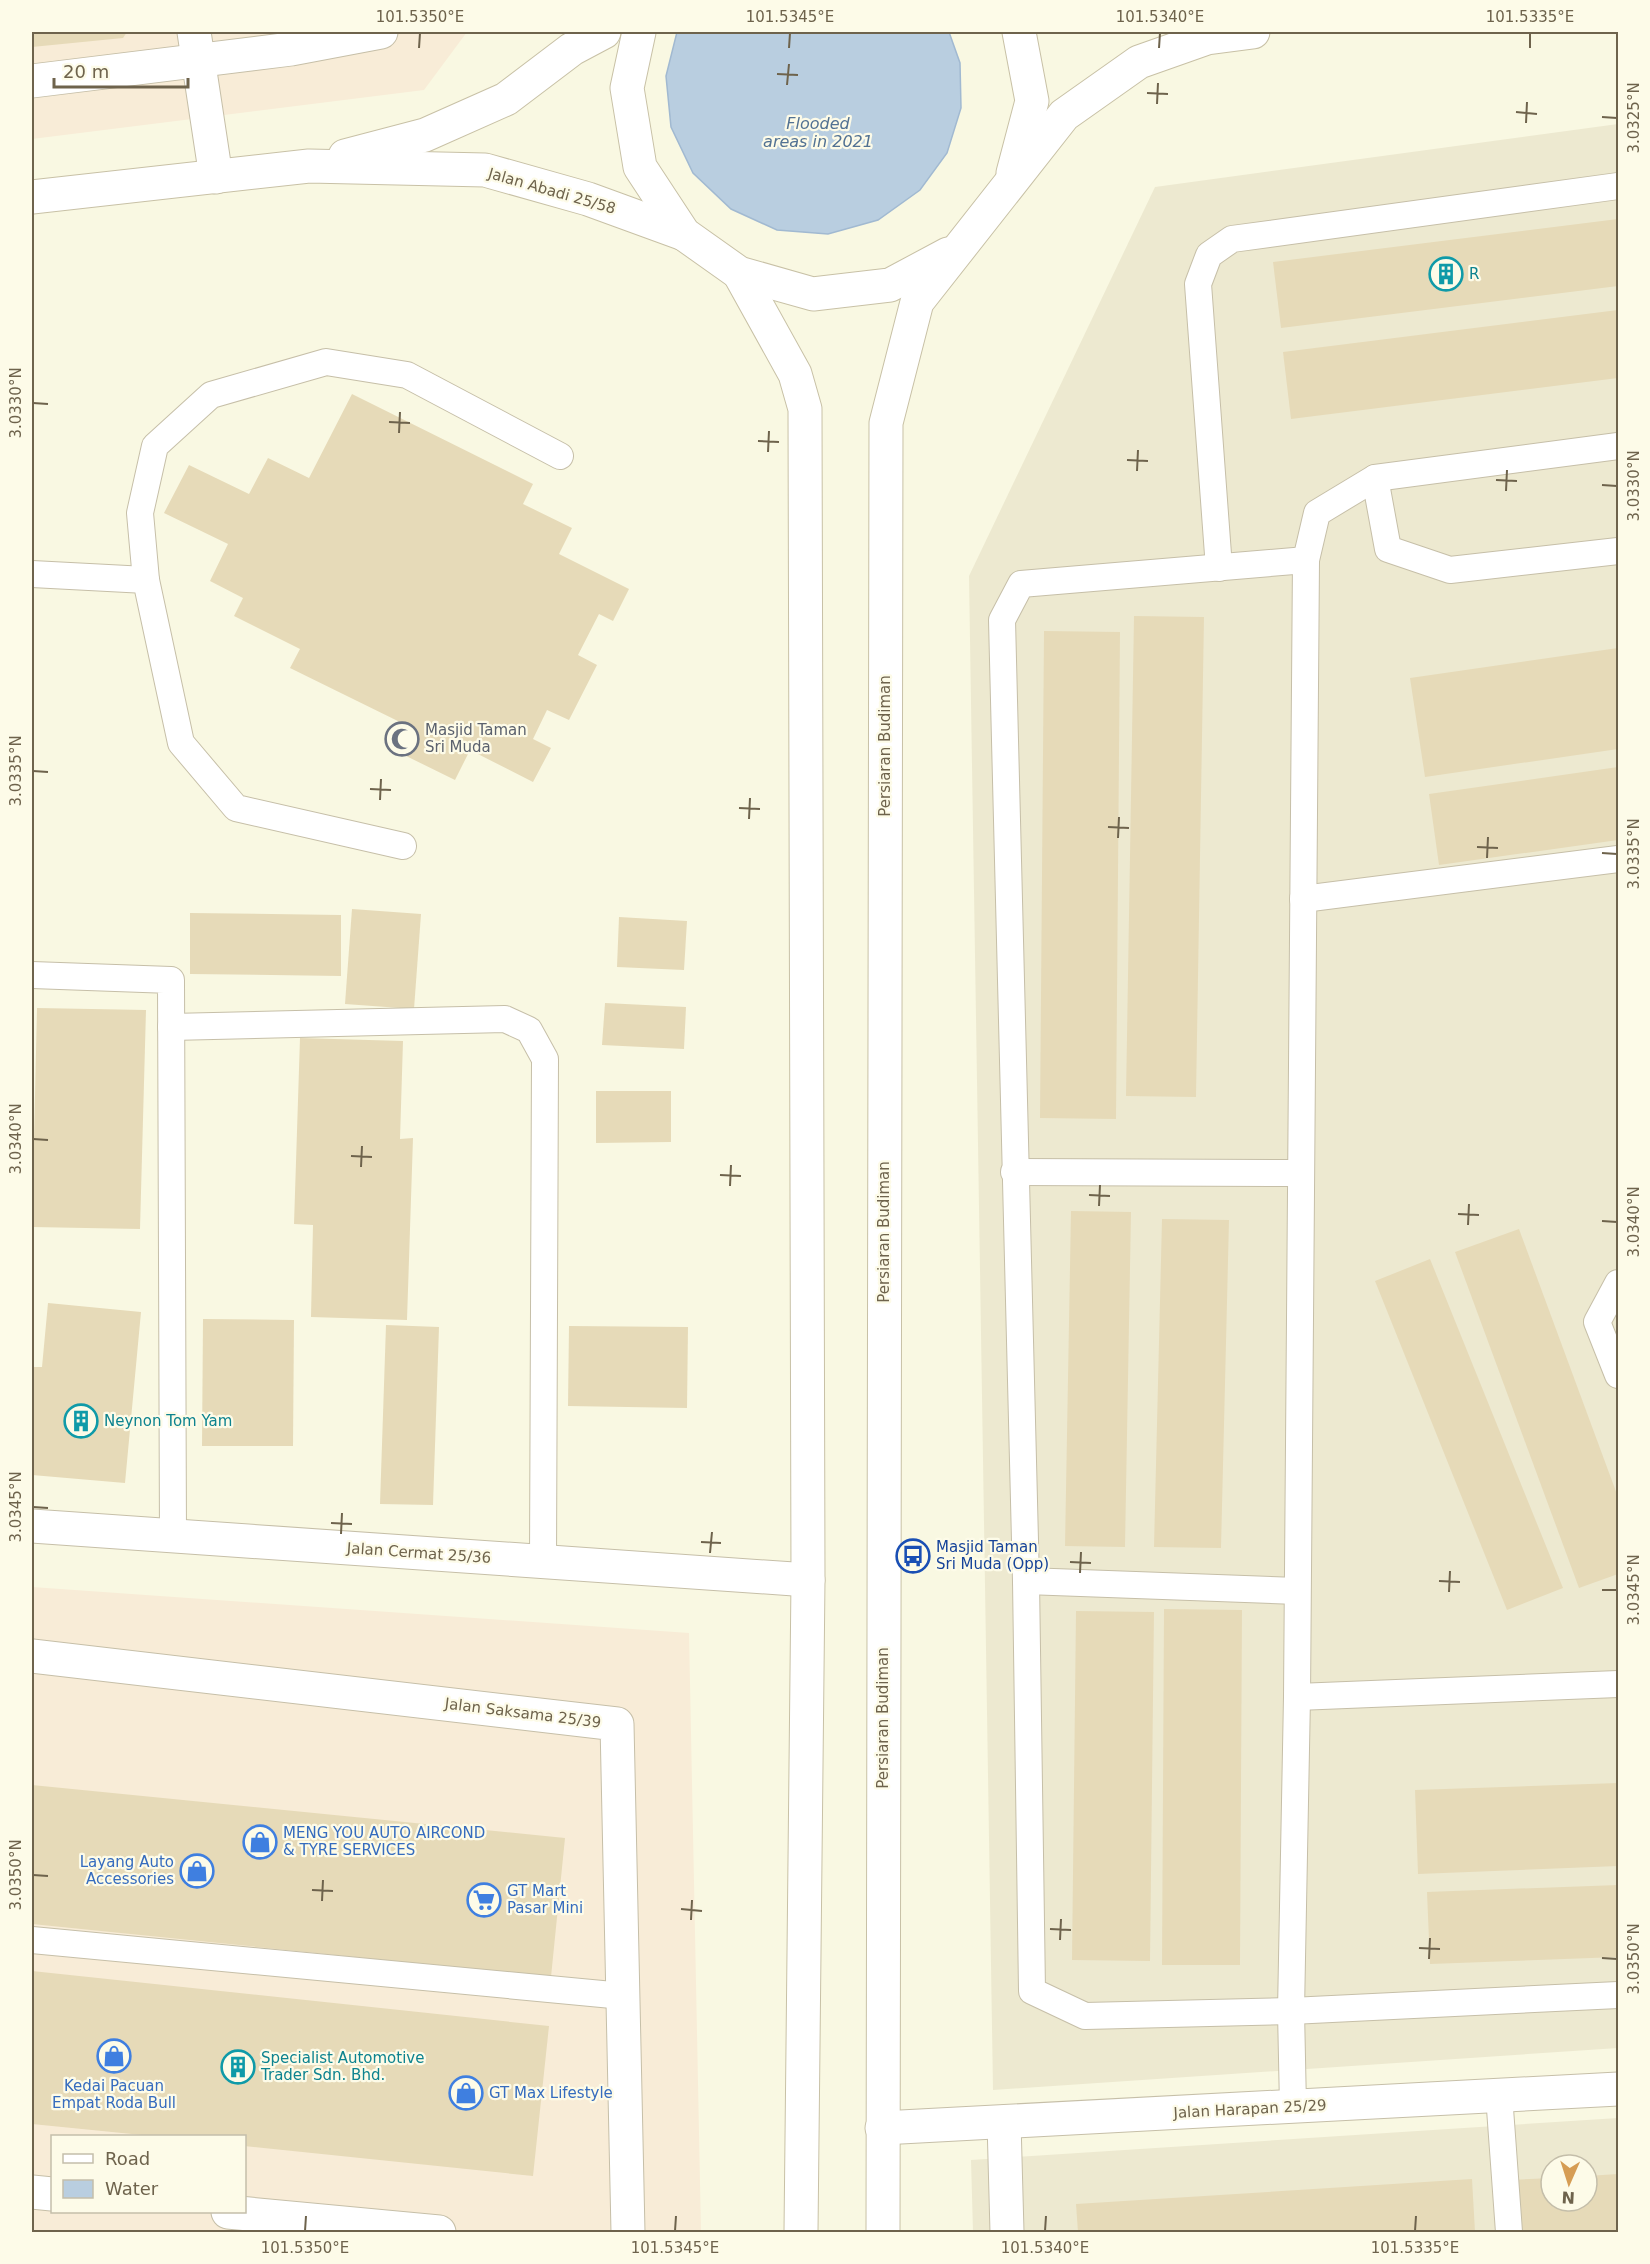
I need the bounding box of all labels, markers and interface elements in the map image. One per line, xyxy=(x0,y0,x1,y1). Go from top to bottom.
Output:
text: 101.5350°E xyxy=(376,8,464,26)
text: 101.5345°E xyxy=(746,8,834,26)
text: 101.5340°E xyxy=(1116,8,1204,26)
text: 101.5335°E xyxy=(1486,8,1574,26)
scale bar xyxy=(54,51,188,89)
text: 20 m xyxy=(63,61,109,82)
text: 3.0325°N xyxy=(1625,82,1643,154)
water label: Flooded areas in 2021 xyxy=(763,114,873,151)
street label: Jalan Abadi 25/58 xyxy=(485,164,618,218)
building icon: R xyxy=(1428,256,1464,292)
place label: R xyxy=(1469,265,1479,283)
text: 3.0330°N xyxy=(7,367,25,439)
text: 3.0330°N xyxy=(1625,450,1643,522)
street label: Persiaran Budiman xyxy=(876,675,894,817)
mosque icon: Masjid Taman Sri Muda xyxy=(384,721,420,757)
place label: Masjid Taman Sri Muda xyxy=(425,721,527,756)
text: 3.0335°N xyxy=(7,735,25,807)
text: 3.0335°N xyxy=(1625,818,1643,890)
text: 3.0340°N xyxy=(7,1103,25,1175)
street label: Persiaran Budiman xyxy=(875,1161,893,1303)
text: 3.0340°N xyxy=(1625,1186,1643,1258)
building icon: Neynon Tom Yam xyxy=(63,1403,99,1439)
place label: Neynon Tom Yam xyxy=(104,1412,232,1430)
text: 3.0345°N xyxy=(7,1471,25,1543)
bus stop icon: Masjid Taman Sri Muda (Opp) xyxy=(895,1538,931,1574)
place label: Masjid Taman Sri Muda (Opp) xyxy=(936,1538,1049,1573)
street label: Jalan Cermat 25/36 xyxy=(345,1539,492,1567)
text: 3.0345°N xyxy=(1625,1554,1643,1626)
street label: Persiaran Budiman xyxy=(874,1647,892,1789)
street label: Jalan Saksama 25/39 xyxy=(443,1694,602,1732)
shop icon: MENG YOU AUTO AIRCOND & TYRE SERVICES xyxy=(242,1824,278,1860)
place label: MENG YOU AUTO AIRCOND & TYRE SERVICES xyxy=(283,1824,485,1859)
text: 3.0350°N xyxy=(7,1839,25,1911)
place label: Layang Auto Accessories xyxy=(80,1853,174,1888)
shop icon: Layang Auto Accessories xyxy=(179,1853,215,1889)
supermarket icon: GT Mart Pasar Mini xyxy=(466,1882,502,1918)
place label: GT Mart Pasar Mini xyxy=(507,1882,583,1917)
text: 3.0350°N xyxy=(1625,1923,1643,1995)
shop icon: Kedai Pacuan Empat Roda Bull xyxy=(96,2038,132,2074)
building icon: Specialist Automotive Trader Sdn. Bhd. xyxy=(220,2049,256,2085)
place label: Specialist Automotive Trader Sdn. Bhd. xyxy=(260,2049,424,2084)
shop icon: GT Max Lifestyle xyxy=(448,2075,484,2111)
place label: Kedai Pacuan Empat Roda Bull xyxy=(52,2077,176,2112)
place label: GT Max Lifestyle xyxy=(489,2084,613,2102)
street label: Jalan Harapan 25/29 xyxy=(1172,2096,1327,2122)
legend xyxy=(51,2135,246,2213)
text: Road xyxy=(105,2148,150,2169)
north arrow xyxy=(1539,2153,1599,2213)
text: Water xyxy=(105,2178,159,2199)
text: N xyxy=(1561,2188,1575,2207)
text: 101.5350°E xyxy=(261,2239,349,2257)
text: 101.5345°E xyxy=(631,2239,719,2257)
text: 101.5340°E xyxy=(1001,2239,1089,2257)
text: 101.5335°E xyxy=(1371,2239,1459,2257)

